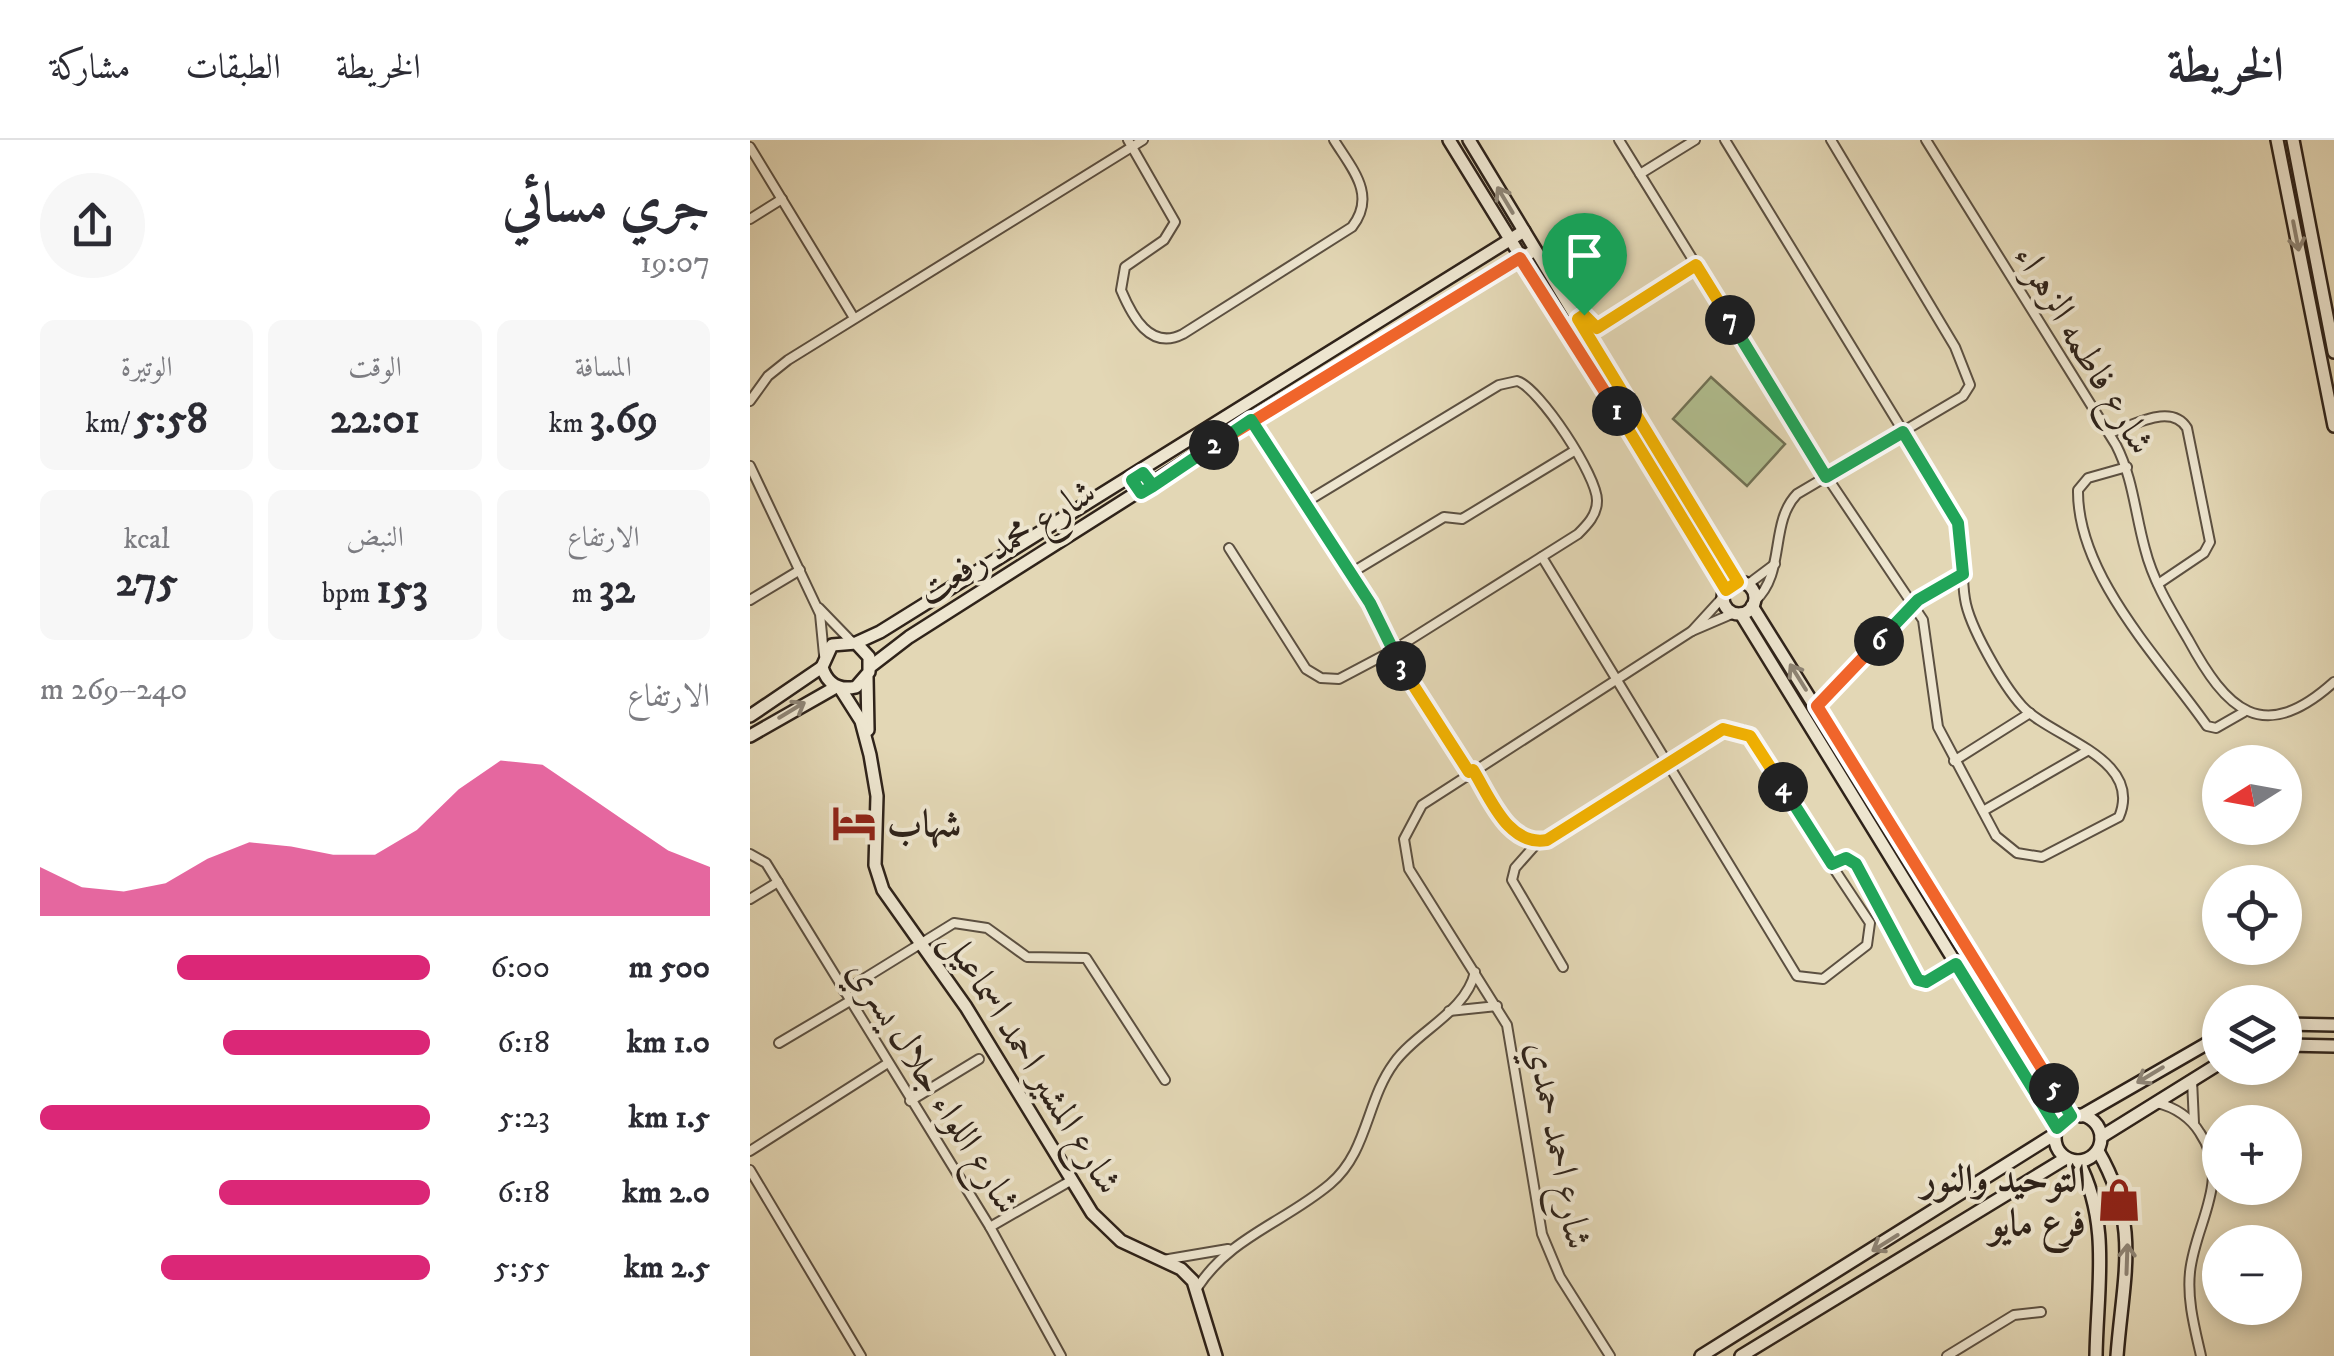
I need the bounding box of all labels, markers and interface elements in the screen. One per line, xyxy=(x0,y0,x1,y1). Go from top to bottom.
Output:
text: الخريطة xyxy=(2167,37,2284,97)
text: مشاركة xyxy=(50,46,131,90)
text: الطبقات xyxy=(186,46,281,90)
text: الخريطة xyxy=(336,46,421,90)
text: جري مسائي xyxy=(502,171,710,240)
button: share xyxy=(40,173,145,278)
one-way arrow xyxy=(1495,186,1515,215)
pin xyxy=(1542,213,1627,316)
one-way arrow xyxy=(2287,219,2306,251)
icon: arrive xyxy=(1557,228,1612,283)
street label: شارع فاطمه الزهراء xyxy=(1998,236,2165,466)
text: 19:07 xyxy=(640,243,710,283)
pin: 7 xyxy=(1705,295,1755,345)
text: 7 xyxy=(1723,302,1737,337)
text: الوتيرة xyxy=(121,350,173,385)
text: الوقت xyxy=(348,350,402,385)
text: المسافة xyxy=(575,350,632,385)
pin: 1 xyxy=(1592,386,1642,436)
text: 1 xyxy=(1612,393,1622,428)
text: 5:58 xyxy=(134,394,208,446)
text: 22:01 xyxy=(330,394,420,446)
text: 3.69 xyxy=(590,394,658,446)
text: /km xyxy=(86,406,134,441)
text: km xyxy=(549,406,590,441)
pin: 2 xyxy=(1189,420,1239,470)
text: 2 xyxy=(1207,427,1221,462)
street label: شارع محمد رفعت xyxy=(909,469,1108,621)
text: النبض xyxy=(346,520,404,555)
text: الارتفاع xyxy=(567,520,640,555)
text: kcal xyxy=(124,522,170,557)
text: 275 xyxy=(115,557,178,609)
text: 153 xyxy=(376,564,428,616)
text: 32 xyxy=(599,564,635,616)
text: bpm xyxy=(322,576,376,611)
text: m xyxy=(572,576,599,611)
pin: 6 xyxy=(1854,616,1904,666)
text: 6 xyxy=(1872,623,1886,658)
pin: 3 xyxy=(1376,641,1426,691)
text: 3 xyxy=(1396,648,1406,683)
one-way arrow xyxy=(1788,663,1809,691)
text: 240–269 m xyxy=(40,670,187,710)
text: الارتفاع xyxy=(627,677,710,717)
one-way arrow xyxy=(778,700,806,720)
north arrow xyxy=(2202,745,2302,845)
map controls xyxy=(2202,745,2302,1325)
pin: 4 xyxy=(1758,762,1808,812)
text: 4 xyxy=(1775,769,1791,804)
hotel icon: شهاب xyxy=(830,799,878,847)
place label: شهاب xyxy=(887,801,961,849)
button: locate xyxy=(2202,865,2302,965)
street label: شارع المشير احمد اسماعيل xyxy=(926,921,1132,1206)
text: 6:00 xyxy=(491,948,550,988)
text: 500 m xyxy=(629,948,710,988)
street label: شارع اللواء جلال يسري xyxy=(831,951,1031,1226)
button: layers xyxy=(2202,985,2302,1085)
text: 6:18 xyxy=(497,1023,550,1063)
text: 1.0 km xyxy=(627,1023,710,1063)
street label: شارع احمد حمدي xyxy=(1509,1037,1602,1254)
pin: 5 xyxy=(2029,1063,2079,1113)
one-way arrow xyxy=(2136,1065,2165,1085)
text: 5 xyxy=(2047,1070,2061,1105)
text: 5:23 xyxy=(498,1098,550,1138)
text: 1.5 km xyxy=(628,1098,710,1138)
button: + xyxy=(2202,1105,2302,1205)
place label: التوحيد والنور فرع مايو xyxy=(1917,1156,2086,1253)
text: 6:18 xyxy=(497,1173,550,1213)
text: 2.0 km xyxy=(622,1173,710,1213)
shop icon: التوحيد والنور فرع مايو xyxy=(2095,1176,2143,1224)
button: − xyxy=(2202,1225,2302,1325)
one-way arrow xyxy=(1871,1232,1899,1253)
one-way arrow xyxy=(2117,1244,2136,1276)
text: 5:55 xyxy=(494,1248,550,1288)
text: 2.5 km xyxy=(624,1248,710,1288)

